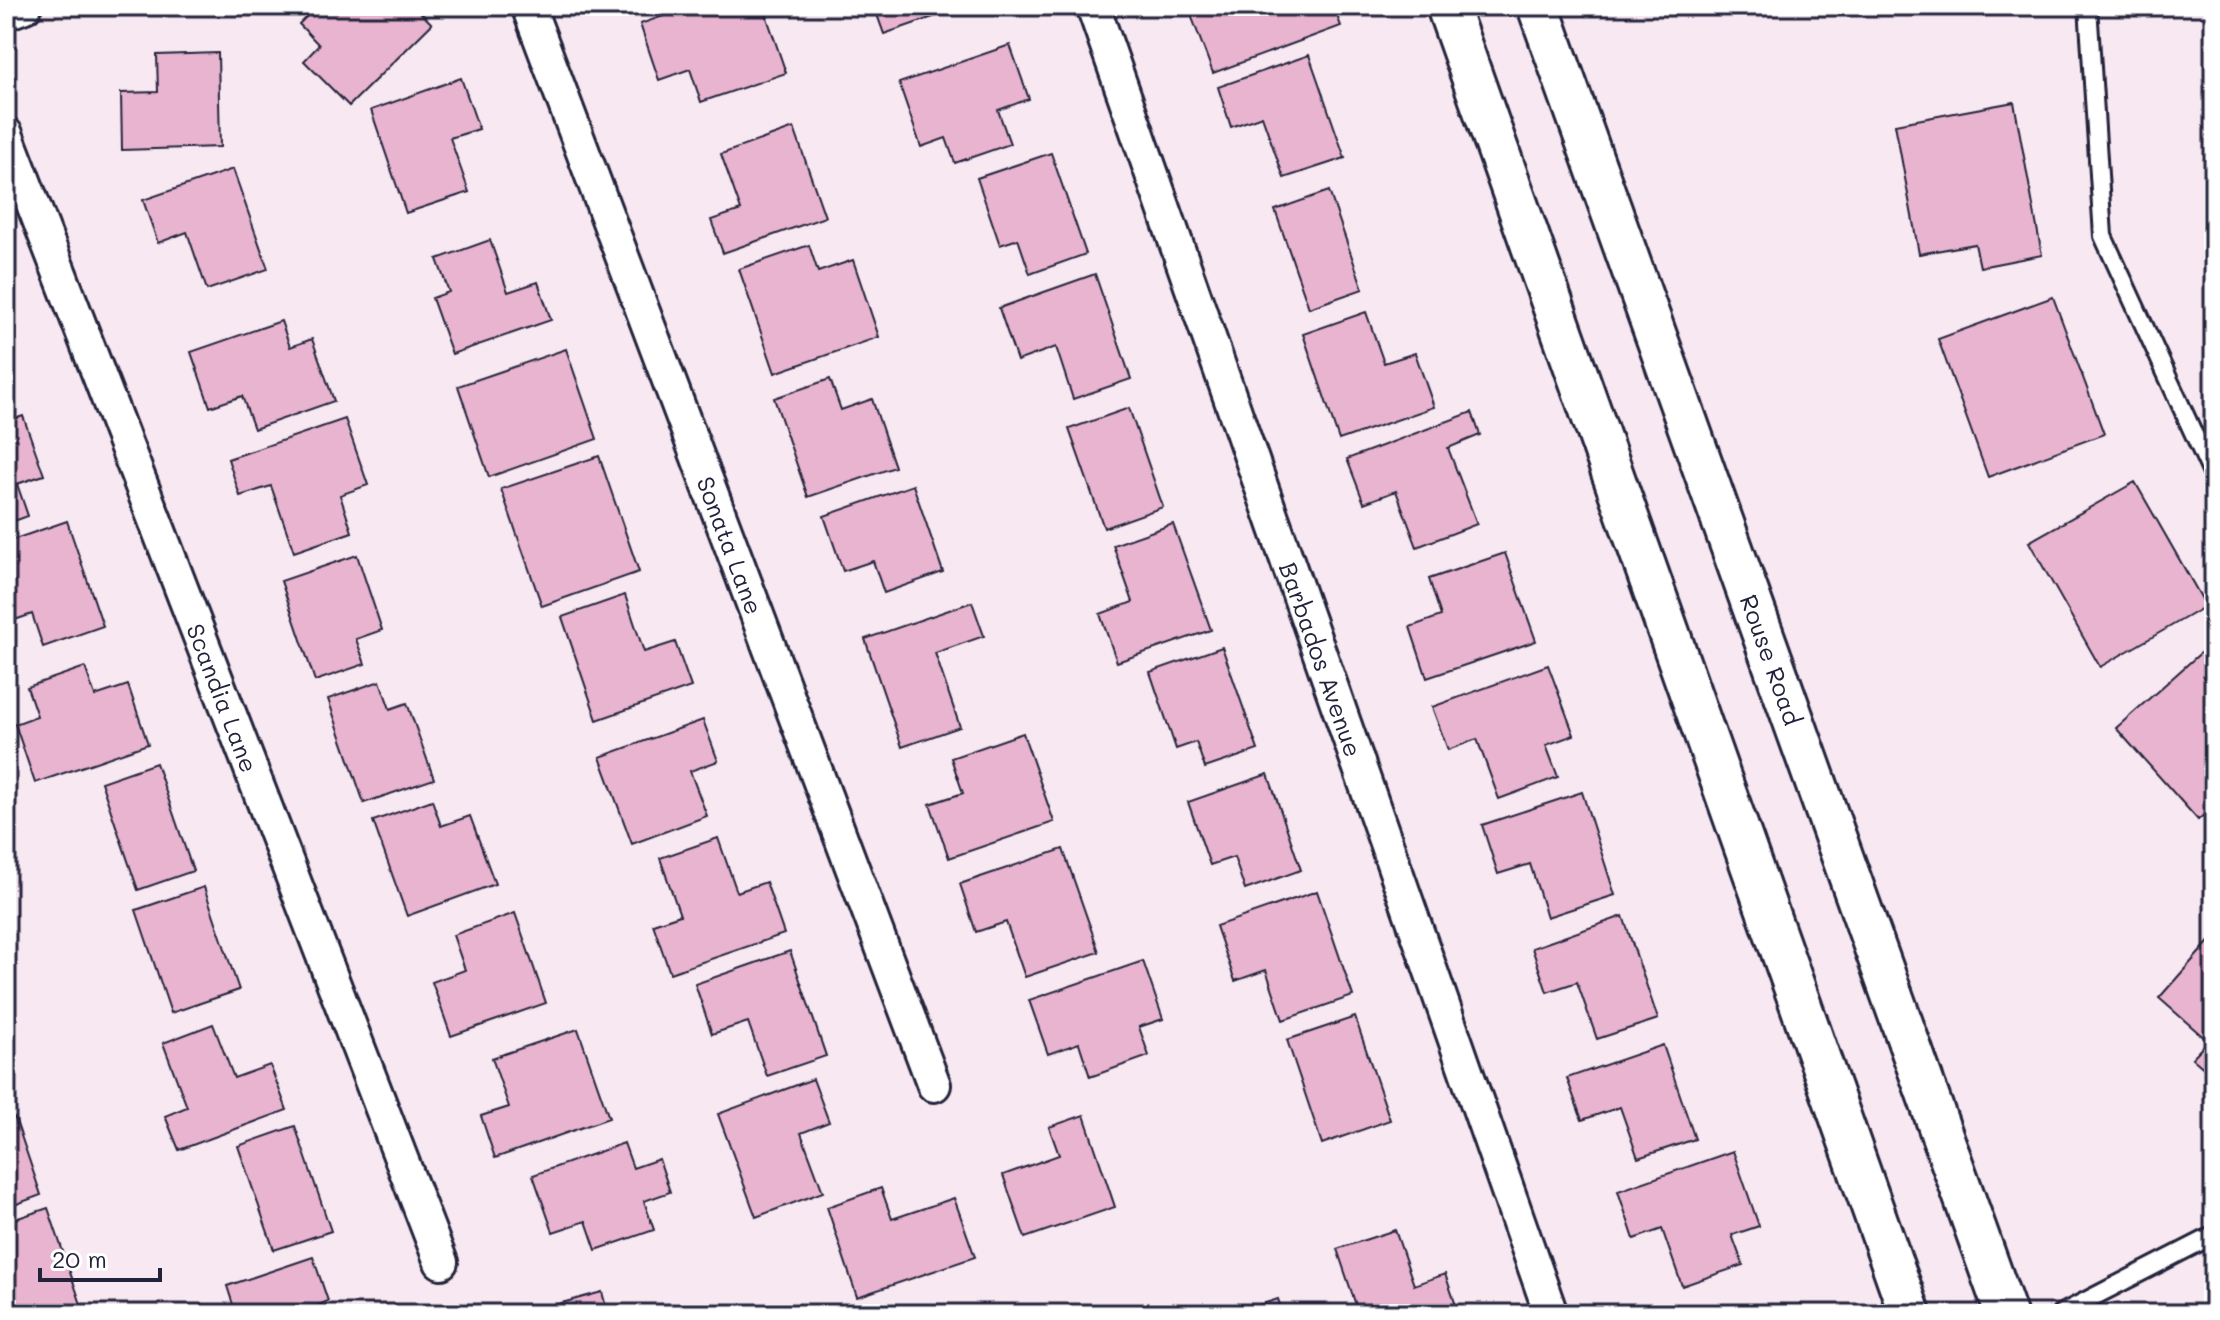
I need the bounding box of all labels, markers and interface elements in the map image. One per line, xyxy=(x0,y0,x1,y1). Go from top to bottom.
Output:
street label: Sonata Lane xyxy=(691,472,771,618)
street label: Barbados Avenue xyxy=(1273,558,1370,761)
street label: Rouse Road xyxy=(1734,590,1809,729)
street label: Scandia Lane xyxy=(181,619,266,776)
scale bar xyxy=(40,1232,160,1282)
text: 20 m xyxy=(52,1243,107,1274)

